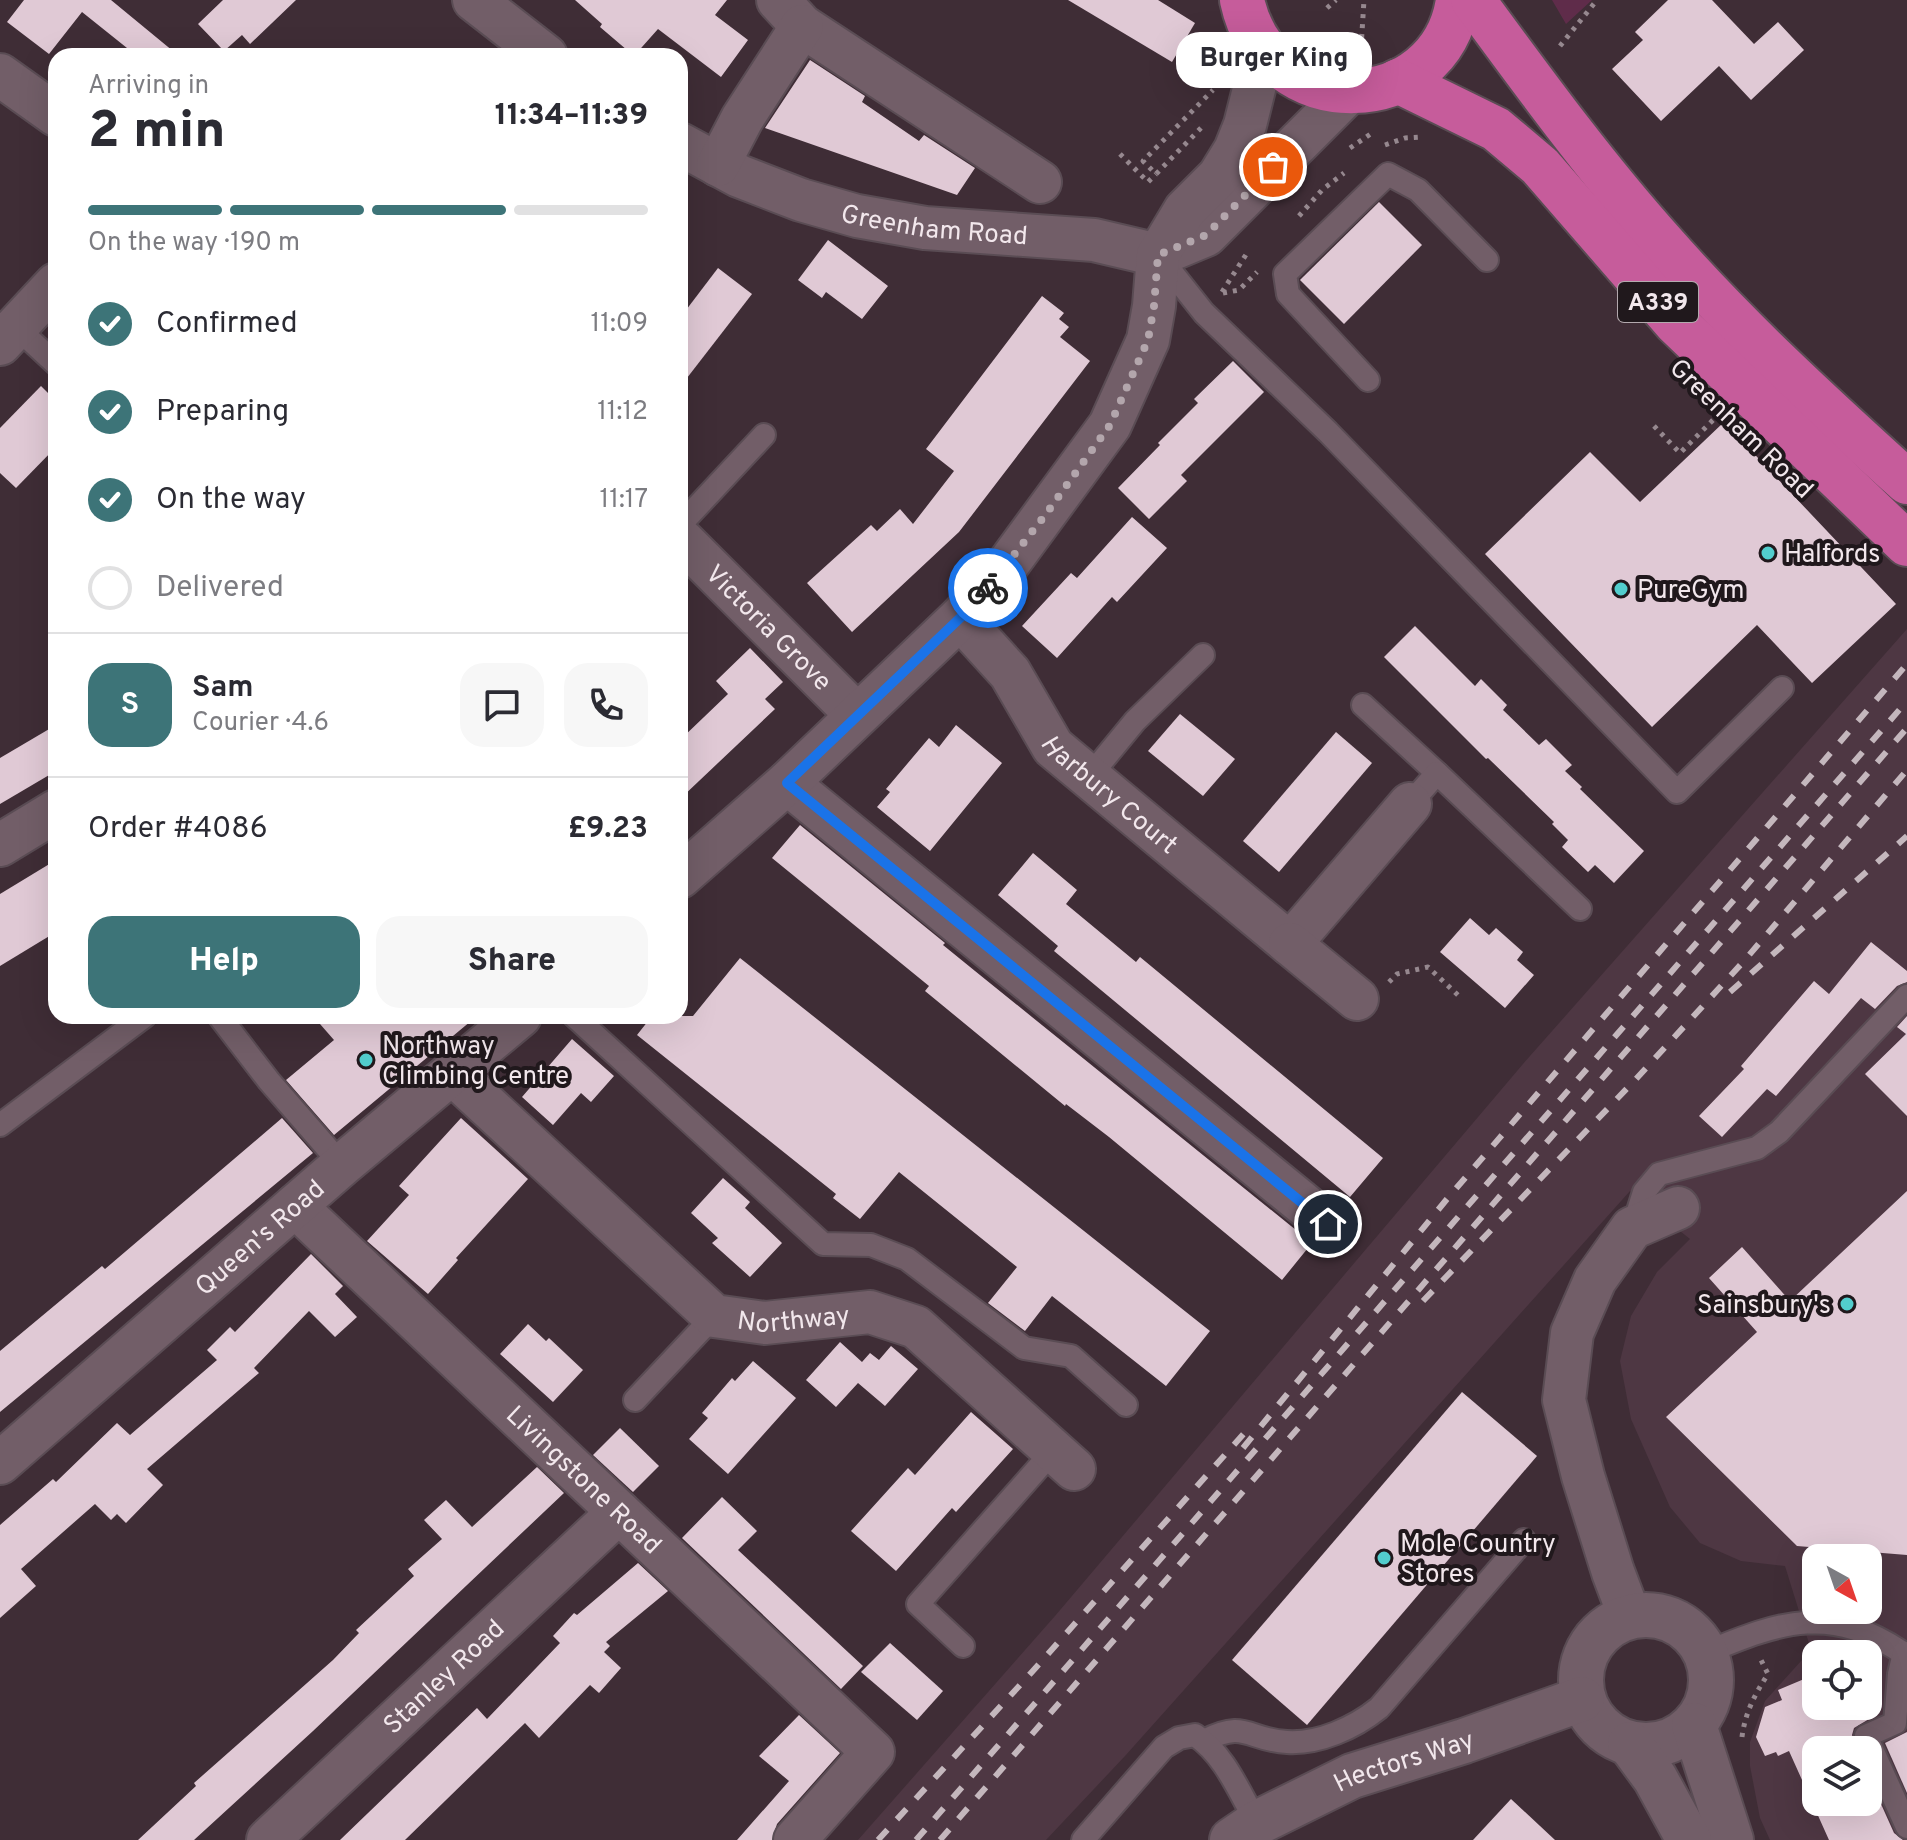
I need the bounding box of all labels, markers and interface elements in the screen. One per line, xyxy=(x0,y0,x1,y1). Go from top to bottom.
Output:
callout: Burger King xyxy=(1175,31,1371,87)
text: Burger King xyxy=(1200,43,1348,76)
text: Arriving in xyxy=(88,70,209,103)
text: 11:34–11:39 xyxy=(495,98,648,135)
text: 2 min xyxy=(88,100,226,166)
pin xyxy=(1239,133,1307,201)
icon: bag xyxy=(1251,145,1295,189)
street label: Greenham Road xyxy=(837,198,1029,254)
text: On the way · 190 m xyxy=(88,227,300,260)
road number: A339 xyxy=(1618,282,1698,322)
icon: check xyxy=(88,302,132,346)
text: Confirmed xyxy=(156,306,298,343)
text: 11:09 xyxy=(591,308,648,341)
street label: Greenham Road xyxy=(1661,353,1819,507)
icon: check xyxy=(88,390,132,434)
text: Preparing xyxy=(156,394,289,431)
text: 11:12 xyxy=(597,396,648,429)
icon: check xyxy=(88,478,132,522)
text: On the way xyxy=(156,482,306,519)
text: 11:17 xyxy=(600,484,648,517)
place label: Halfords xyxy=(1784,539,1881,572)
marker: Halfords xyxy=(1759,544,1777,562)
courier xyxy=(948,548,1028,628)
street label: Victoria Grove xyxy=(697,559,838,699)
icon: bike xyxy=(966,566,1010,610)
text: Delivered xyxy=(156,570,284,607)
place label: PureGym xyxy=(1637,575,1744,608)
marker: PureGym xyxy=(1612,580,1630,598)
button: chat xyxy=(460,663,544,747)
button: phone xyxy=(564,663,648,747)
text: Sam xyxy=(192,670,254,707)
text: S xyxy=(121,687,139,724)
text: Courier · 4.6 xyxy=(192,707,329,740)
street label: Harbury Court xyxy=(1032,731,1183,863)
text: Order #4086 xyxy=(88,811,268,848)
text: £9.23 xyxy=(568,811,648,848)
button: Help xyxy=(88,916,360,1008)
button: Share xyxy=(376,916,648,1008)
place label: Northway Climbing Centre xyxy=(382,1031,569,1094)
marker: Northway Climbing Centre xyxy=(357,1051,375,1069)
street label: Queen's Road xyxy=(189,1174,333,1304)
pin xyxy=(1294,1190,1362,1258)
icon: home xyxy=(1306,1202,1350,1246)
place label: Sainsbury's xyxy=(1697,1290,1831,1323)
marker: Sainsbury's xyxy=(1838,1295,1856,1313)
street label: Northway xyxy=(735,1300,852,1343)
street label: Livingstone Road xyxy=(498,1400,667,1562)
place label: Mole Country Stores xyxy=(1400,1529,1556,1592)
north arrow xyxy=(1802,1544,1882,1624)
map controls xyxy=(1802,1544,1882,1816)
marker: Mole Country Stores xyxy=(1375,1549,1393,1567)
street label: Stanley Road xyxy=(378,1613,513,1743)
button: locate xyxy=(1802,1640,1882,1720)
street label: Hectors Way xyxy=(1329,1725,1479,1801)
button: layers xyxy=(1802,1736,1882,1816)

